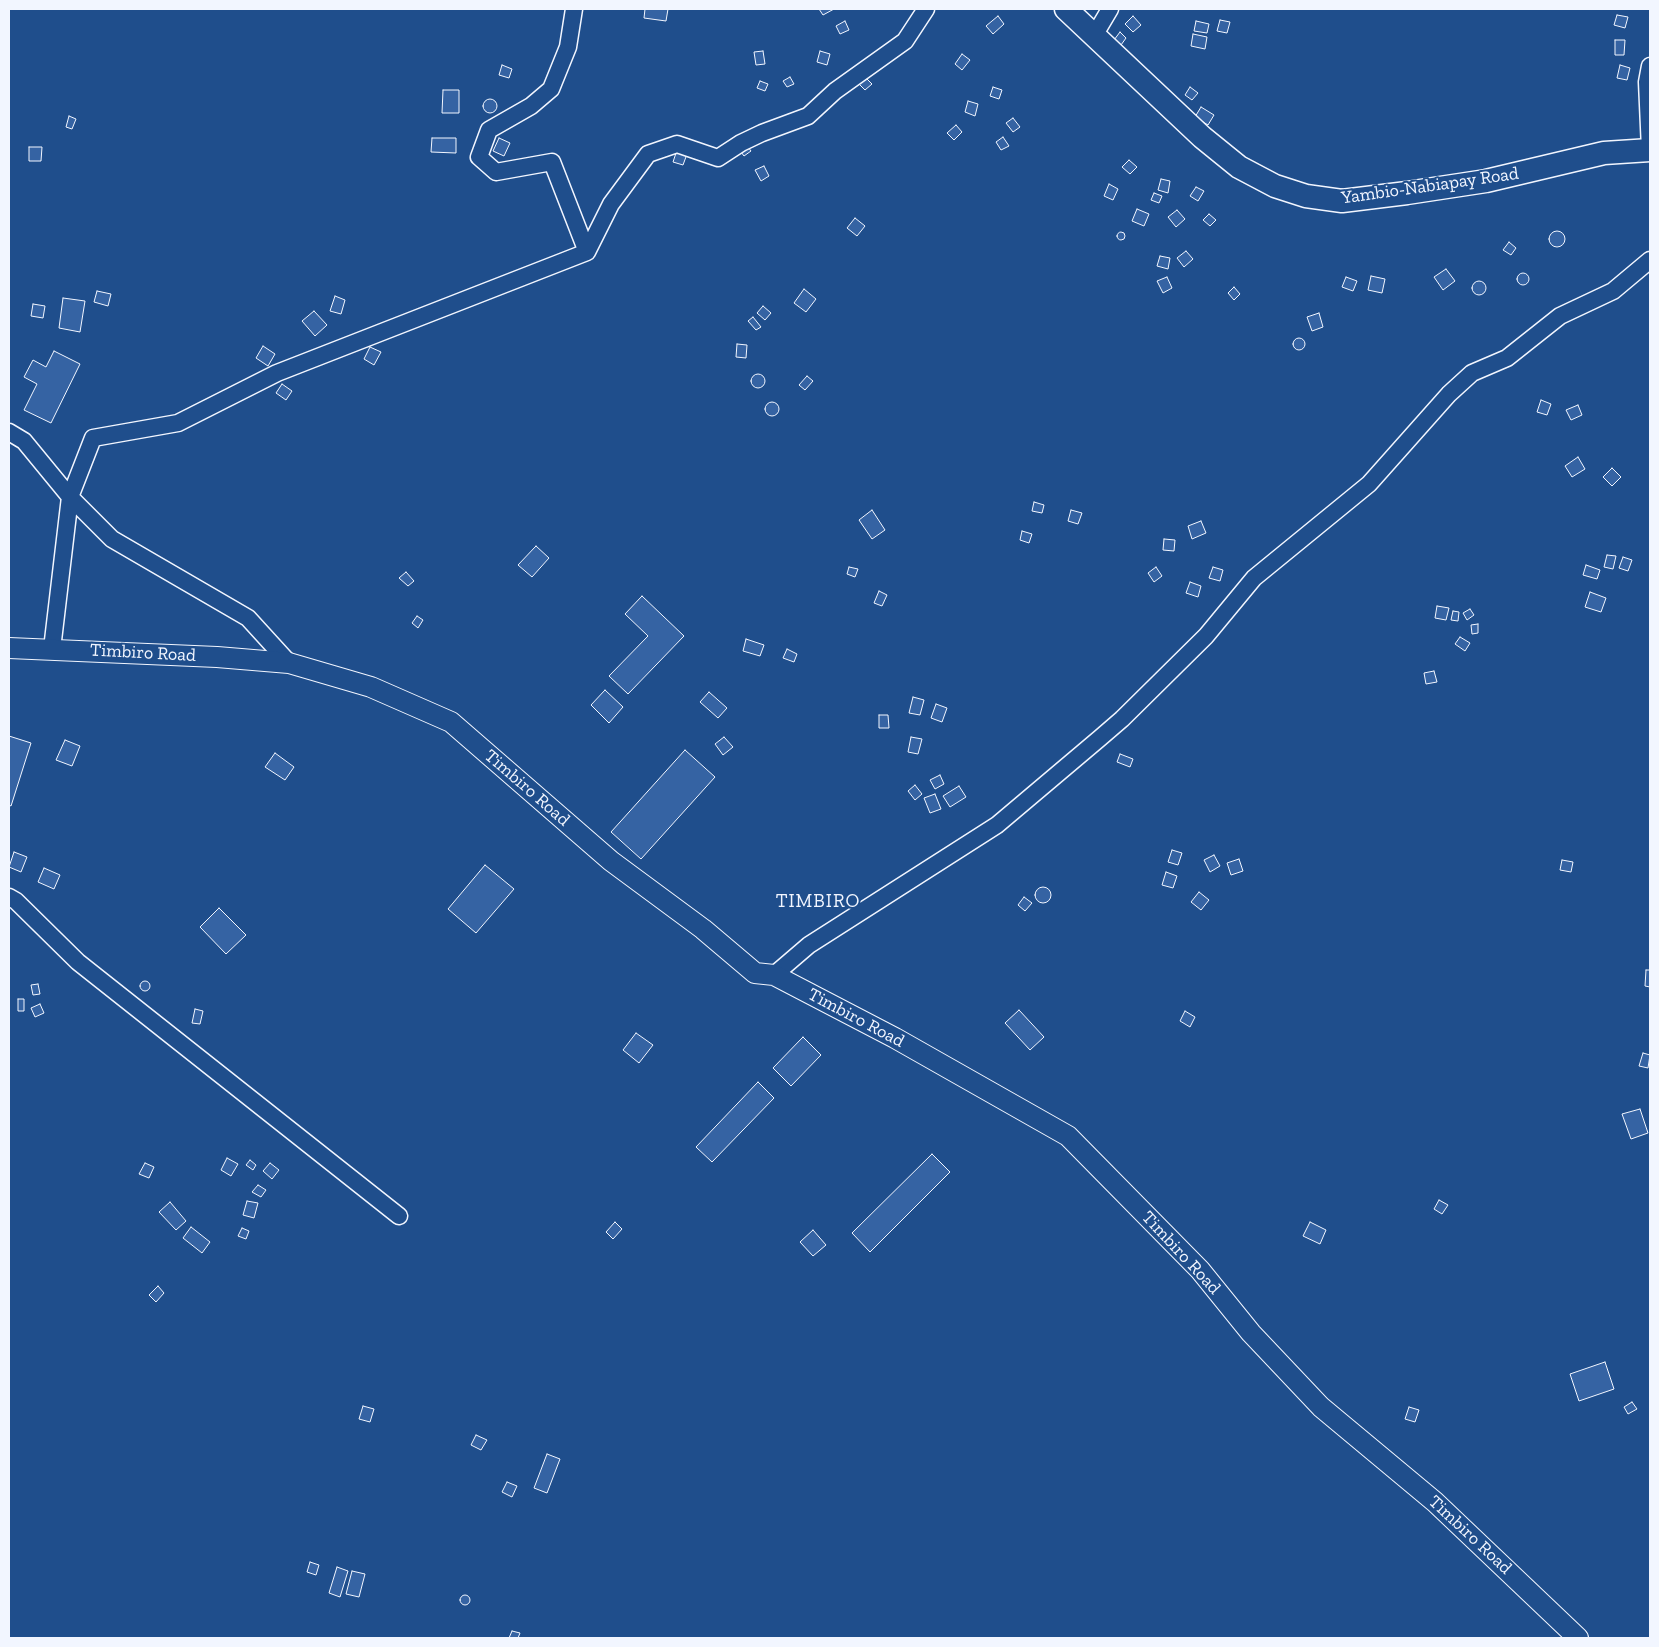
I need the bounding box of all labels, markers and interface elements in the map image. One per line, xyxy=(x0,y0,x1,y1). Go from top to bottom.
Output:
street label: Yambio-Nabiapay Road xyxy=(1340,163,1520,209)
street label: Timbiro Road xyxy=(90,639,196,667)
street label: Timbiro Road xyxy=(480,745,574,831)
district label: TIMBIRO xyxy=(775,891,861,913)
street label: Timbiro Road xyxy=(804,984,908,1052)
street label: Timbiro Road xyxy=(1137,1207,1225,1299)
street label: Timbiro Road xyxy=(1424,1491,1516,1579)

